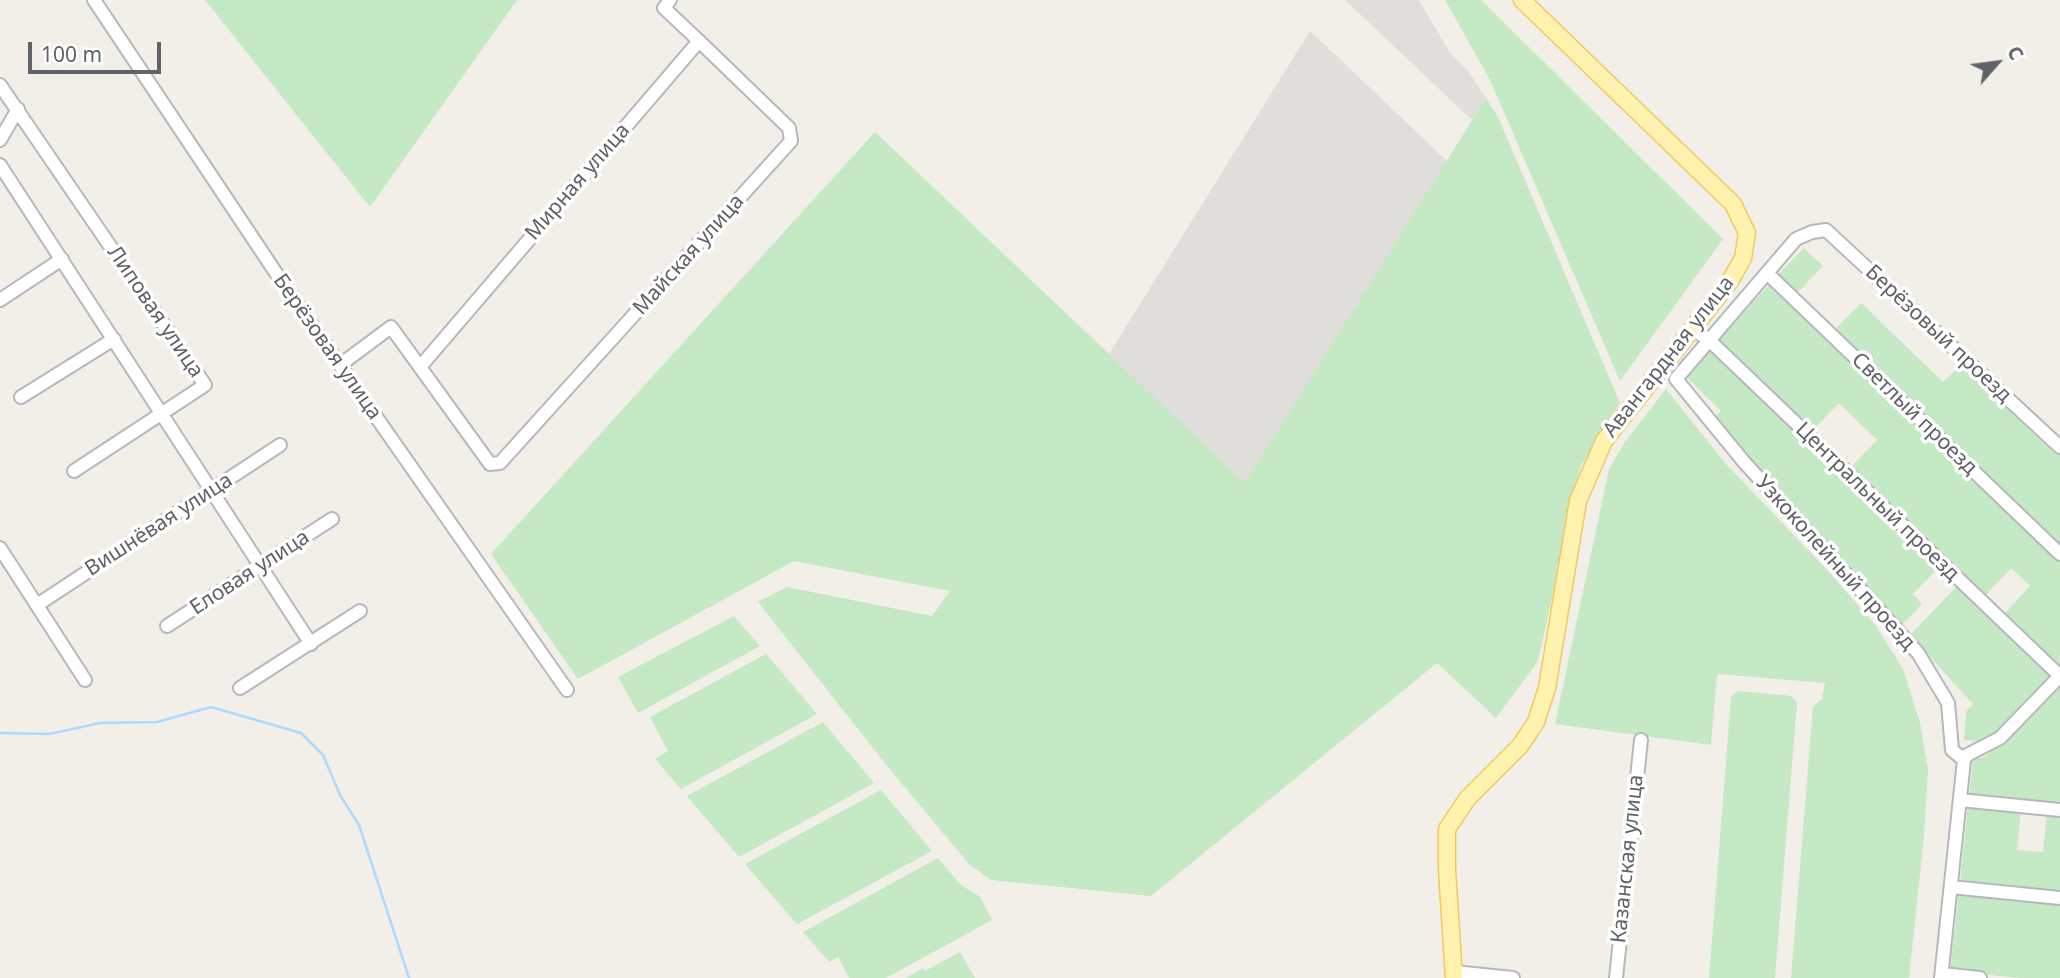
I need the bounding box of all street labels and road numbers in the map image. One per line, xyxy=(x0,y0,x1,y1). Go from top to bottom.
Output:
street label: Мирная улица xyxy=(520,118,636,246)
street label: Майская улица xyxy=(628,189,750,321)
street label: Липовая улица xyxy=(102,241,208,383)
street label: Берёзовый проезд xyxy=(1860,260,2016,408)
street label: Берёзовая улица xyxy=(267,269,387,425)
street label: Авангардная улица xyxy=(1598,271,1740,443)
street label: Светлый проезд xyxy=(1846,348,1982,480)
street label: Центральный проезд xyxy=(1790,417,1964,587)
street label: Вишнёвая улица xyxy=(81,468,237,582)
street label: Узкоколейный проезд xyxy=(1750,471,1920,655)
street label: Еловая улица xyxy=(186,525,314,621)
street label: Казанская улица xyxy=(1607,774,1649,944)

